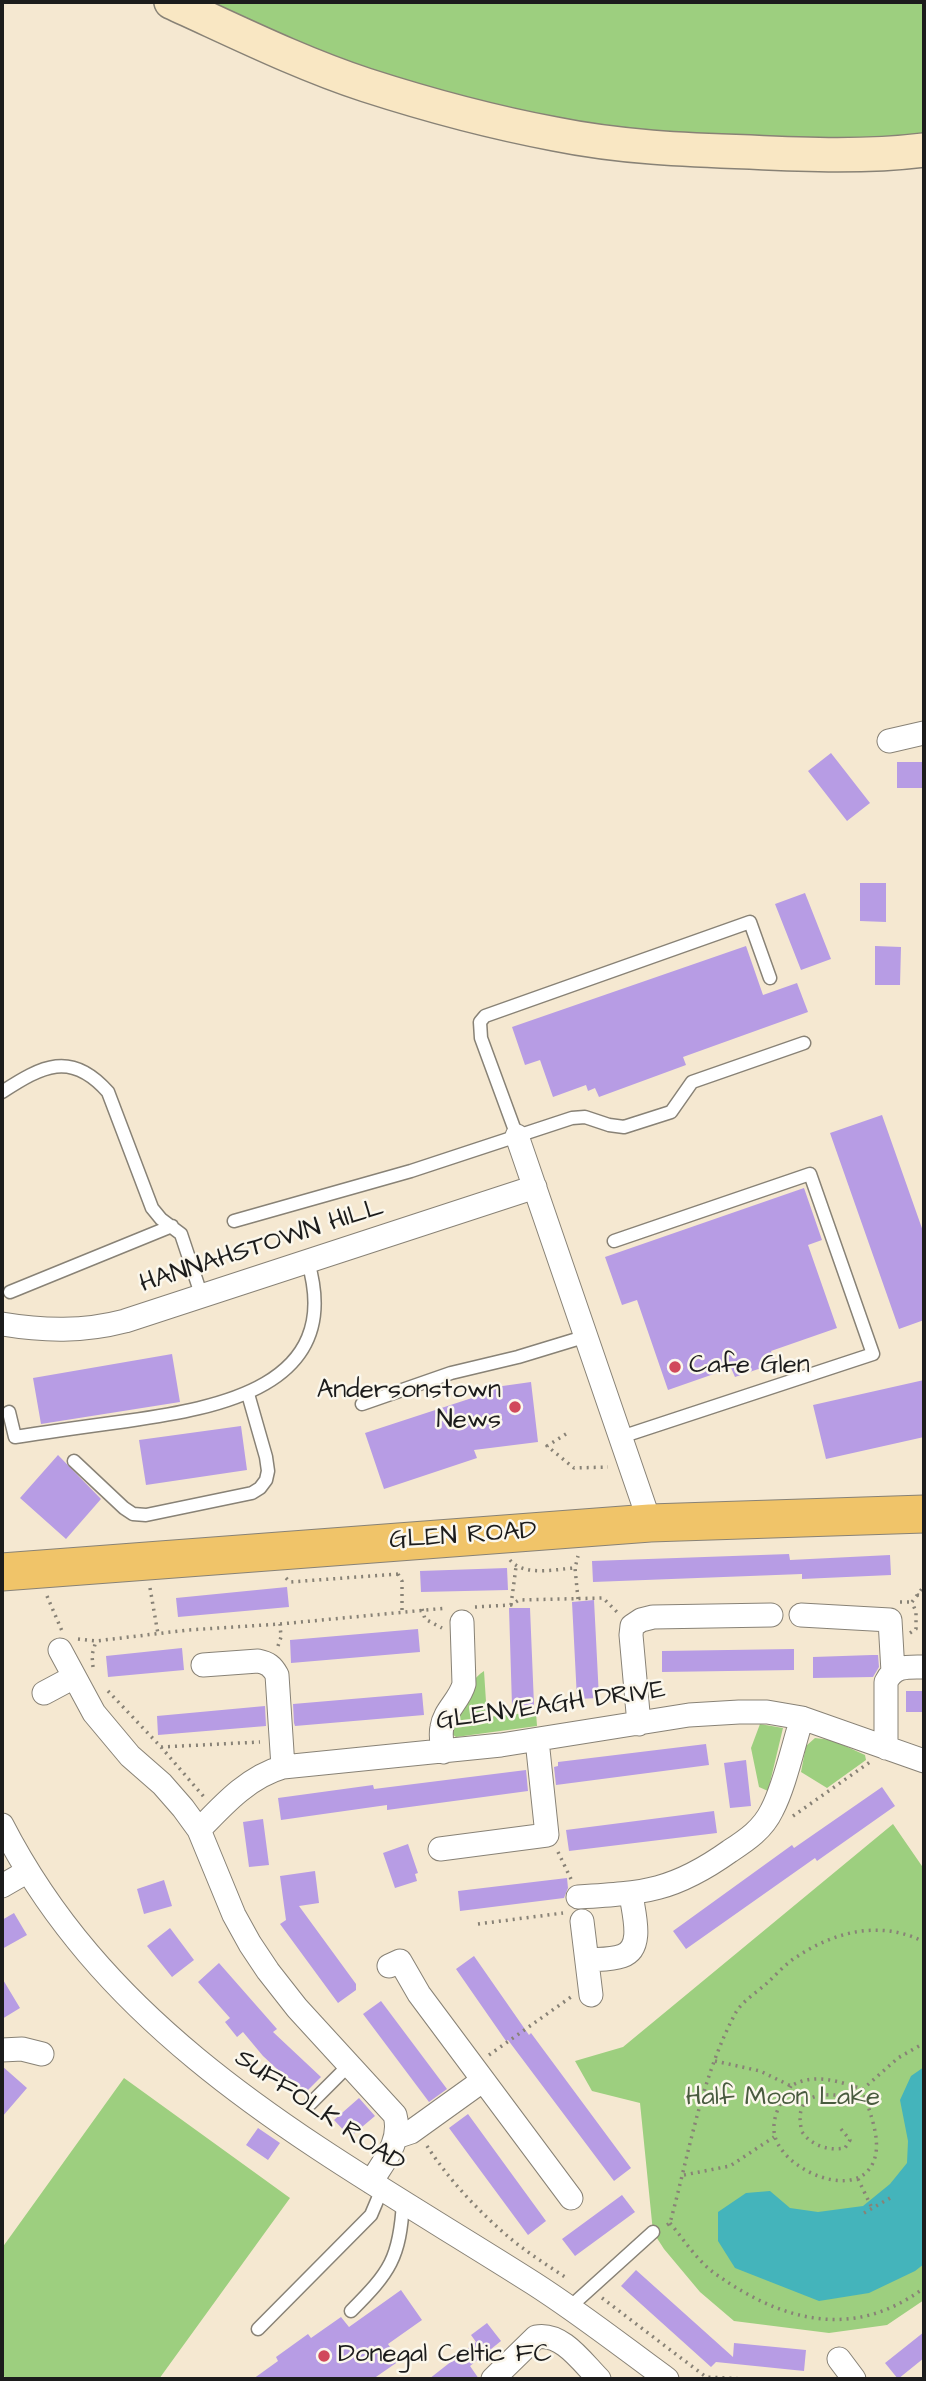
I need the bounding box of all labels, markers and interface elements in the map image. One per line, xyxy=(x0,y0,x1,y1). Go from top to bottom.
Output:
street label: HANNAHSTOWN HILL xyxy=(136,1193,388,1301)
place label: Cafe Glen xyxy=(689,1351,810,1383)
marker: Cafe Glen xyxy=(667,1359,683,1375)
place label: Andersonstown News xyxy=(317,1376,501,1438)
marker: Andersonstown News xyxy=(507,1399,523,1415)
street label: GLEN ROAD xyxy=(388,1516,538,1558)
street label: GLENVEAGH DRIVE xyxy=(434,1675,668,1739)
street label: SUFFOLK ROAD xyxy=(228,2044,410,2180)
park label: Half Moon Lake xyxy=(686,2083,880,2115)
place label: Donegal Celtic FC xyxy=(338,2340,552,2372)
marker: Donegal Celtic FC xyxy=(316,2348,332,2364)

